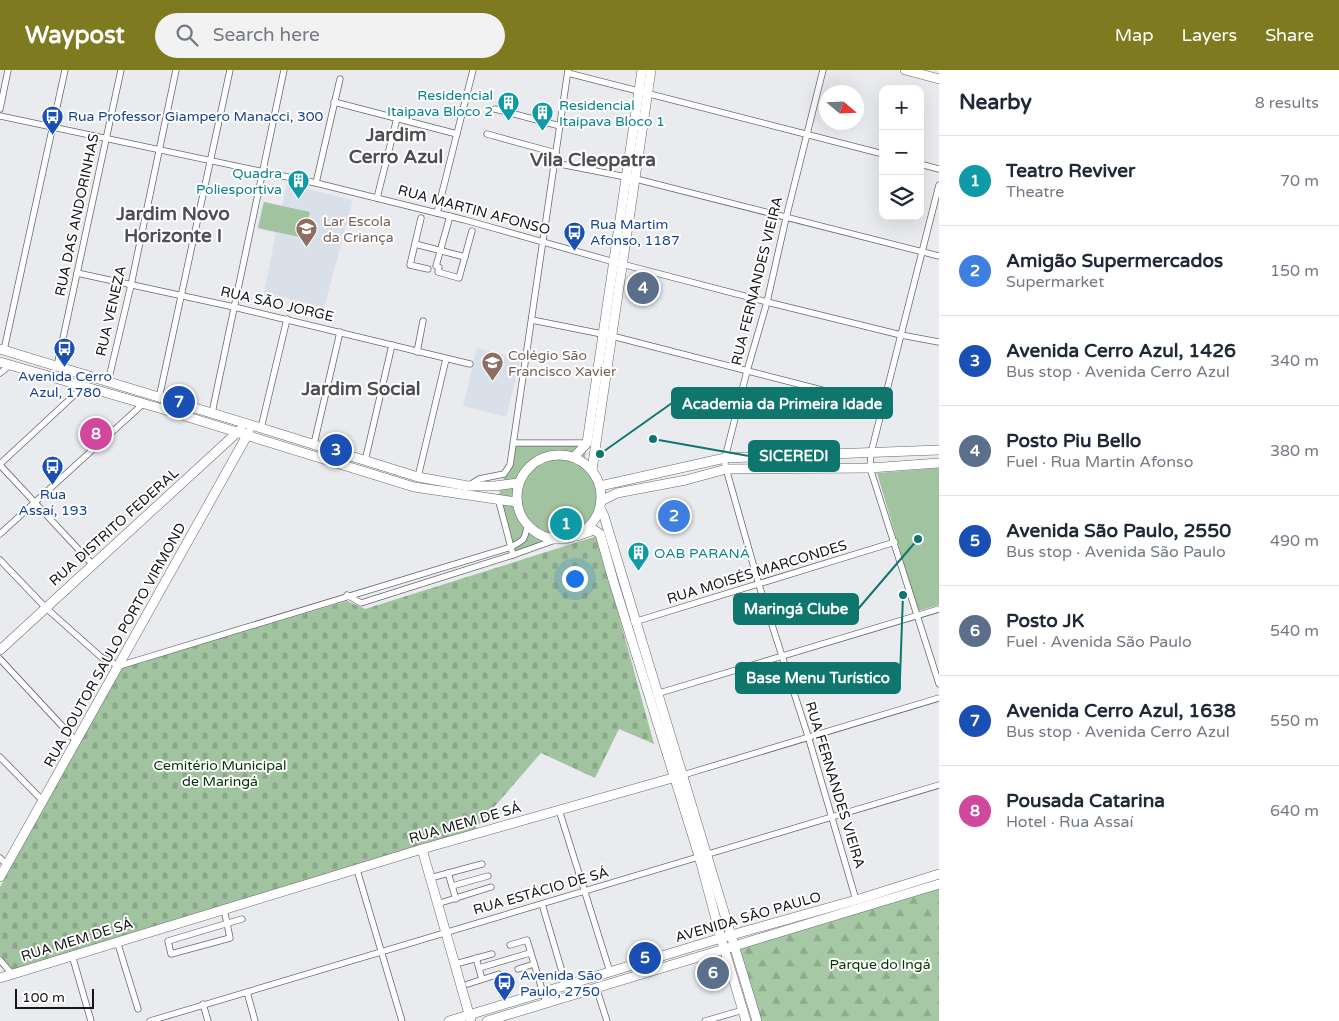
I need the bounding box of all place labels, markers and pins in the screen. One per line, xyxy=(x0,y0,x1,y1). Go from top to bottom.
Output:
place label: Residencial Itaipava Bloco 2 xyxy=(387,87,493,120)
building icon: Residencial Itaipava Bloco 2 xyxy=(497,91,521,122)
place label: Residencial Itaipava Bloco 1 xyxy=(559,97,665,130)
building icon: Residencial Itaipava Bloco 1 xyxy=(531,101,555,132)
bus stop icon: Rua Professor Giampero Manacci, 300 xyxy=(40,104,64,135)
place label: Rua Professor Giampero Manacci, 300 xyxy=(68,108,324,125)
place label: Quadra Poliesportiva xyxy=(196,165,282,198)
building icon: Quadra Poliesportiva xyxy=(286,169,310,200)
place label: Lar Escola da Criança xyxy=(323,213,394,246)
place label: Rua Martim Afonso, 1187 xyxy=(590,216,680,249)
school or university icon: Lar Escola da Criança xyxy=(295,217,319,248)
bus stop icon: Rua Martim Afonso, 1187 xyxy=(562,220,586,251)
pin: 4 xyxy=(627,269,659,307)
bus stop icon: Avenida Cerro Azul, 1780 xyxy=(53,336,77,367)
place label: Colégio São Francisco Xavier xyxy=(508,347,617,380)
school or university icon: Colégio São Francisco Xavier xyxy=(480,351,504,382)
place label: Avenida Cerro Azul, 1780 xyxy=(18,368,112,401)
pin: 7 xyxy=(163,383,195,421)
callout: Academia da Primeira Idade xyxy=(672,388,892,418)
pin: 8 xyxy=(80,415,112,453)
pin: 3 xyxy=(320,431,352,469)
callout: SICEREDI xyxy=(749,441,839,471)
bus stop icon: Rua Assaí, 193 xyxy=(41,454,65,485)
place label: Rua Assaí, 193 xyxy=(19,486,87,519)
pin: 2 xyxy=(658,497,690,535)
pin: 1 xyxy=(550,505,582,543)
building icon: OAB PARANÁ xyxy=(626,541,650,572)
place label: OAB PARANÁ xyxy=(654,545,750,562)
callout: Maringá Clube xyxy=(734,594,858,624)
callout: Base Menu Turístico xyxy=(736,663,900,693)
pin: 5 xyxy=(629,939,661,977)
pin: 6 xyxy=(697,954,729,992)
place label: Avenida São Paulo, 2750 xyxy=(520,967,603,1000)
bus stop icon: Avenida São Paulo, 2750 xyxy=(492,971,516,1002)

